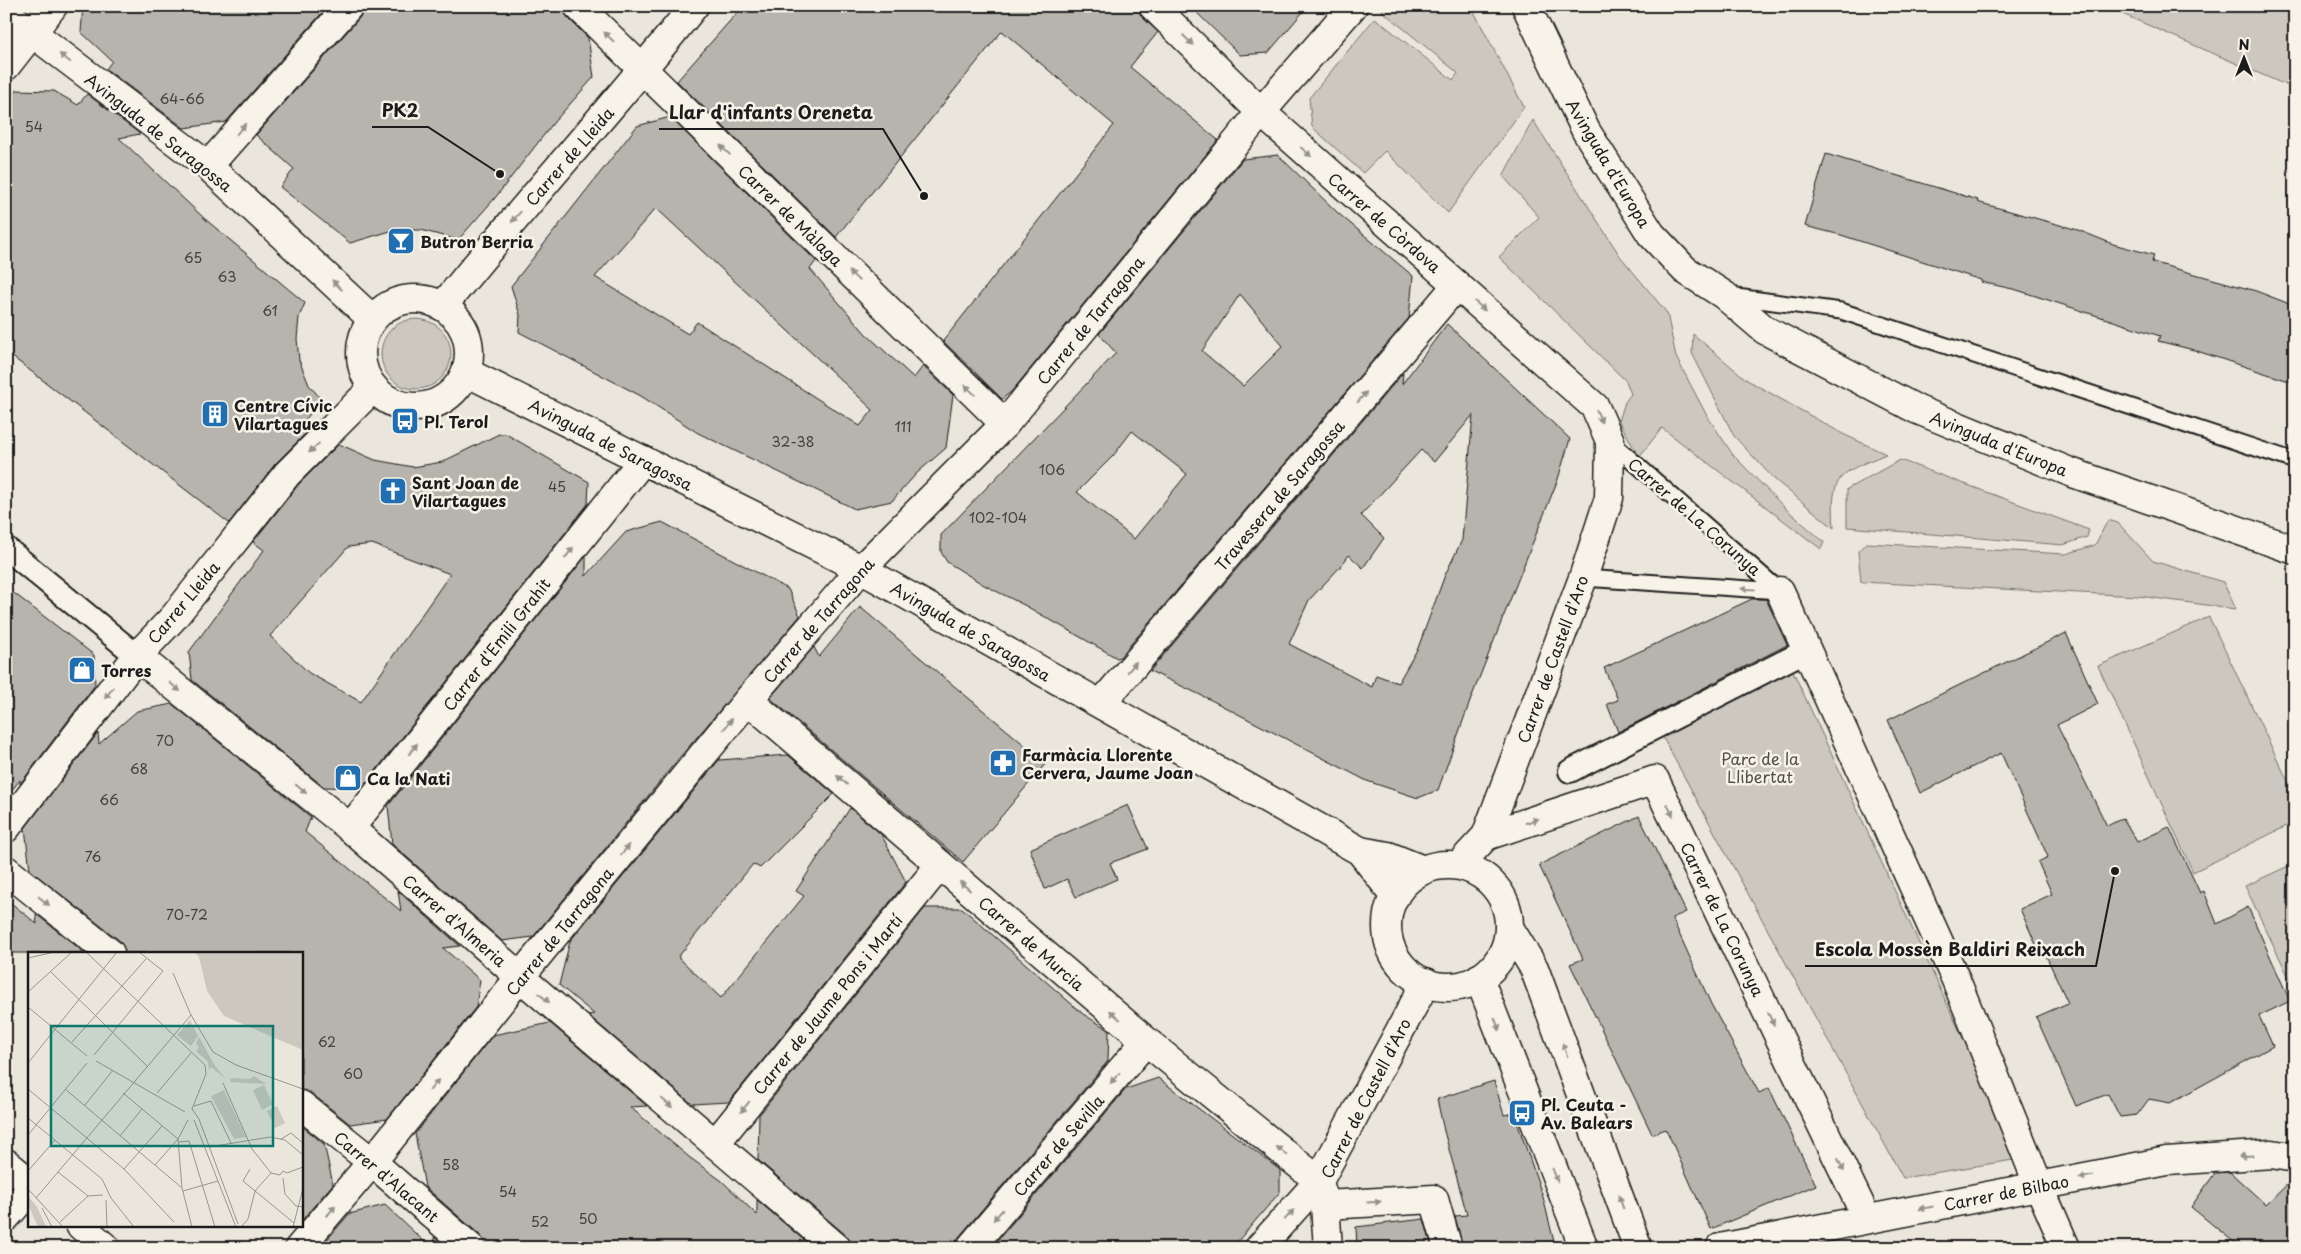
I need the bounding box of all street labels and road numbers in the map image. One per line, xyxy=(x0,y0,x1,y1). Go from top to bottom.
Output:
street label: Avinguda de Saragossa xyxy=(80,67,238,197)
street label: Avinguda d'Europa xyxy=(1561,94,1657,232)
street label: Carrer de Lleida xyxy=(519,101,619,211)
street label: Carrer de Màlaga xyxy=(733,159,849,271)
street label: Carrer de Còrdova xyxy=(1323,166,1447,278)
street label: Carrer de Tarragona xyxy=(1031,251,1149,389)
street label: Avinguda de Saragossa xyxy=(525,392,697,496)
street label: Avinguda d'Europa xyxy=(1927,404,2072,482)
street label: Travessera de Saragossa xyxy=(1209,414,1349,576)
street label: Carrer de La Corunya xyxy=(1623,451,1767,581)
street label: Carrer de Tarragona xyxy=(757,552,879,688)
street label: Carrer Lleida xyxy=(141,555,225,649)
street label: Carrer d'Emili Grahit xyxy=(436,572,556,716)
street label: Carrer de Castell d'Aro xyxy=(1510,572,1594,746)
street label: Avinguda de Saragossa xyxy=(887,575,1055,687)
street label: Carrer de La Corunya xyxy=(1675,838,1771,1000)
street label: Carrer de Tarragona xyxy=(500,862,618,1000)
street label: Carrer d'Almeria xyxy=(398,868,512,972)
street label: Carrer de Murcia xyxy=(974,890,1090,996)
street label: Carrer de Jaume Pons i Martí xyxy=(746,908,908,1099)
street label: Carrer de Castell d'Aro xyxy=(1314,1014,1416,1182)
street label: Carrer de Sevilla xyxy=(1007,1089,1109,1201)
street label: Carrer d'Alacant xyxy=(329,1125,445,1227)
street label: Carrer de Bilbao xyxy=(1941,1168,2071,1216)

